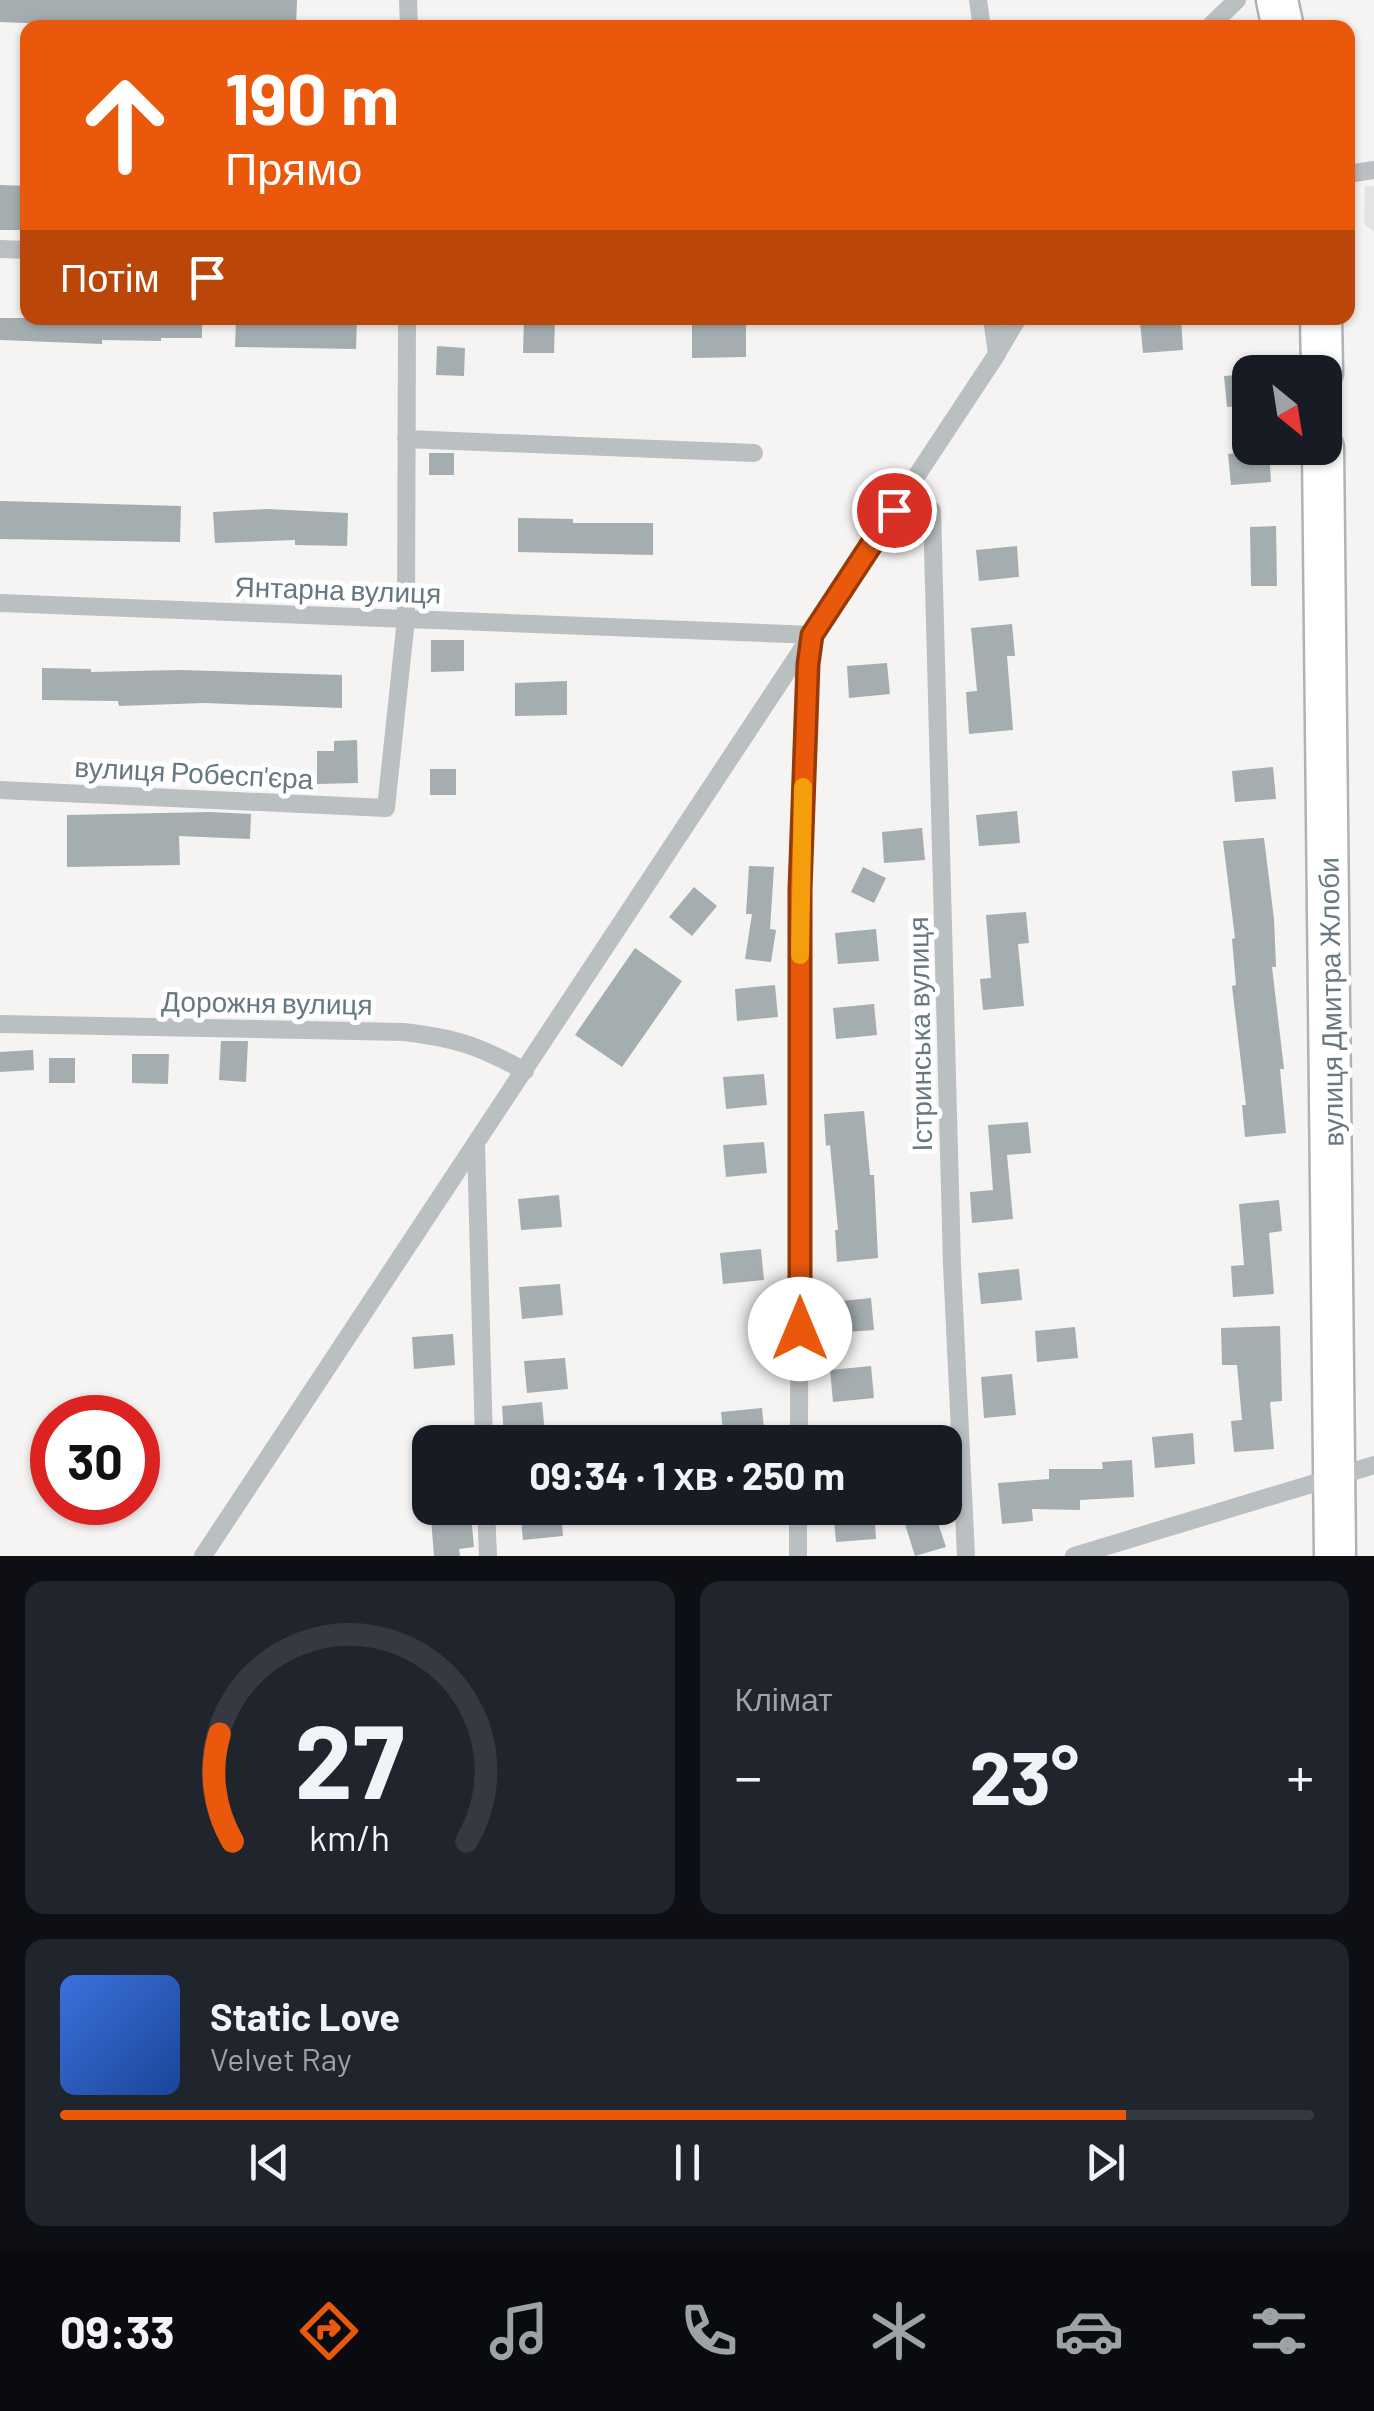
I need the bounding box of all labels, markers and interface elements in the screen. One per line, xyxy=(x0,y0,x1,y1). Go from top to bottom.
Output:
text: 190 m xyxy=(225,55,399,139)
icon: ahead xyxy=(60,60,190,190)
text: Прямо xyxy=(225,140,362,194)
icon: arrive xyxy=(180,250,235,305)
text: Потім xyxy=(60,254,160,300)
north arrow xyxy=(1232,355,1342,465)
map controls xyxy=(1232,355,1342,465)
pin xyxy=(852,468,937,553)
icon: arrive xyxy=(867,483,922,538)
street label: Янтарна вулиця xyxy=(234,568,442,610)
street label: вулиця Робесп'єра xyxy=(74,749,315,795)
street label: вулиця Дмитра Жлоби xyxy=(1310,857,1350,1147)
street label: Істринська вулиця xyxy=(900,916,938,1152)
street label: Дорожня вулиця xyxy=(161,983,373,1021)
position arrow xyxy=(748,1277,852,1381)
speed limit sign: 30 xyxy=(30,1395,160,1525)
text: 09:34 · 1 хв · 250 m xyxy=(529,1452,845,1498)
text: Клімат xyxy=(735,1679,833,1717)
text: 27 xyxy=(295,1695,405,1820)
text: 23° xyxy=(969,1730,1079,1820)
text: − xyxy=(735,1742,762,1808)
text: + xyxy=(1286,1742,1314,1808)
text: km/h xyxy=(309,1815,390,1858)
text: Static Love xyxy=(210,1993,400,2039)
text: Velvet Ray xyxy=(210,2039,352,2077)
icon: previous xyxy=(242,2135,297,2190)
icon: pause xyxy=(660,2135,715,2190)
icon: next xyxy=(1078,2135,1133,2190)
icon: directions xyxy=(294,2296,364,2366)
icon: music xyxy=(484,2296,554,2366)
icon: phone xyxy=(674,2296,744,2366)
icon: climate xyxy=(864,2296,934,2366)
icon: car xyxy=(1054,2296,1124,2366)
icon: filters xyxy=(1244,2296,1314,2366)
text: 09:33 xyxy=(60,2304,174,2358)

